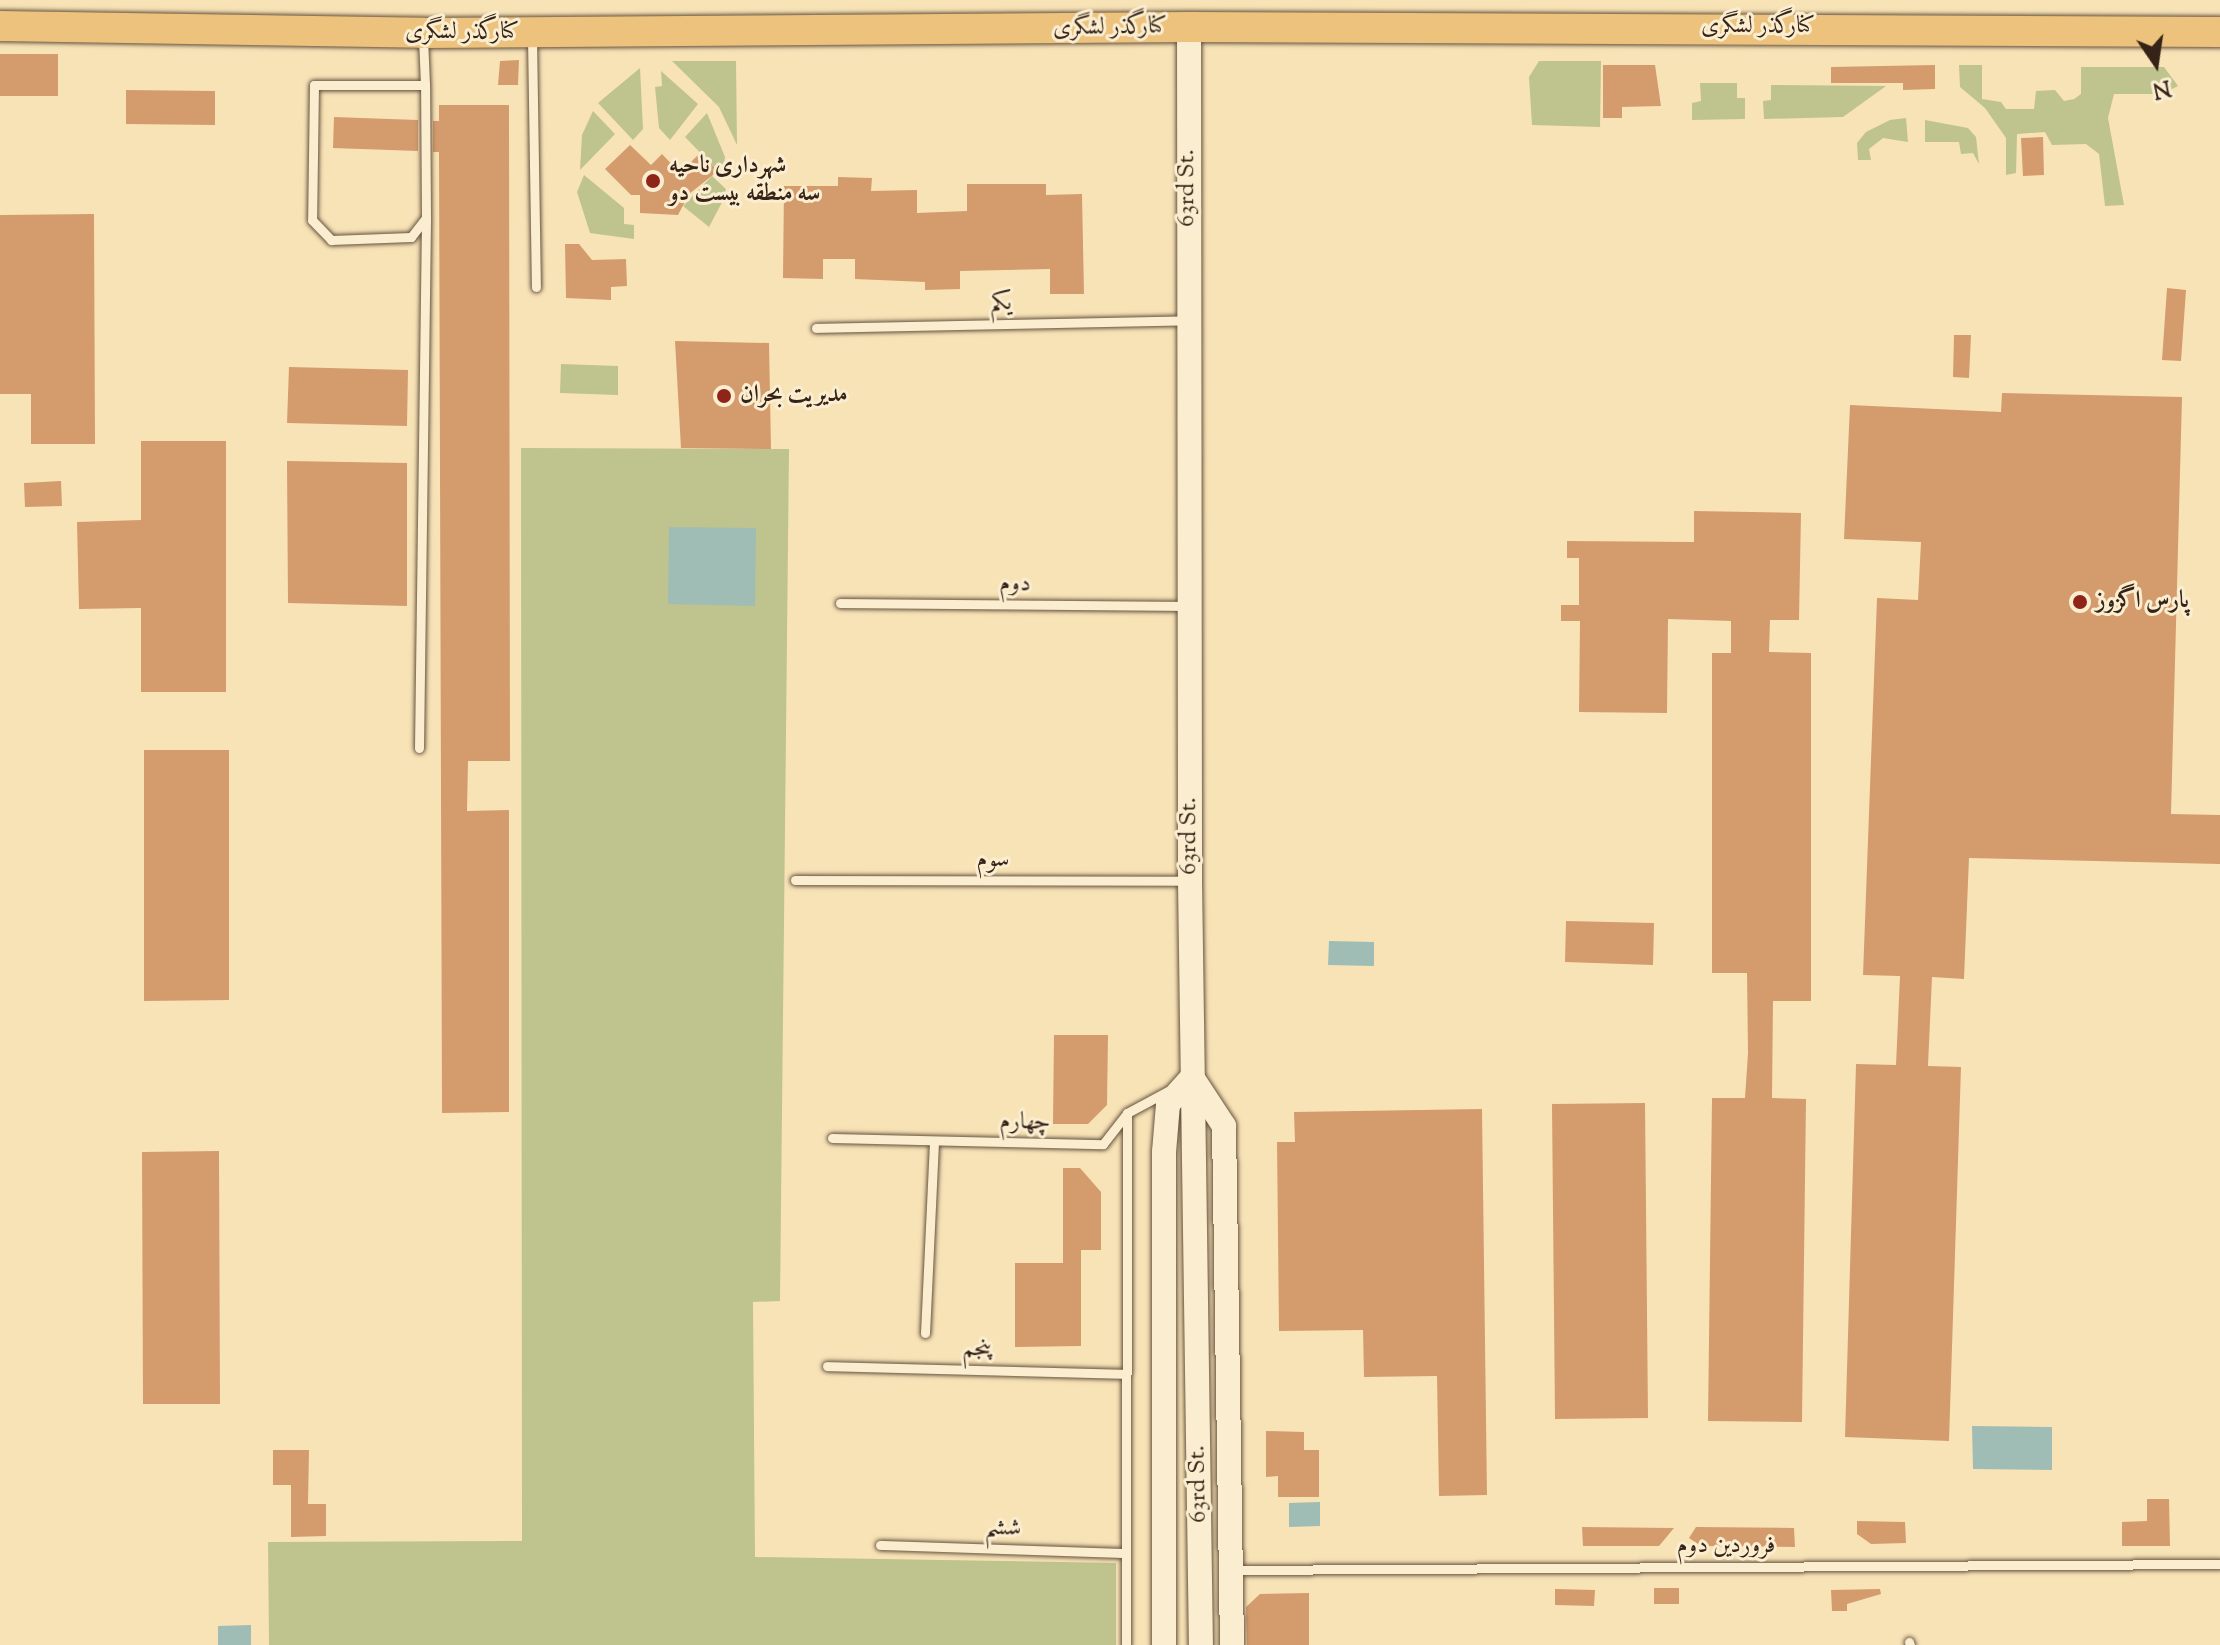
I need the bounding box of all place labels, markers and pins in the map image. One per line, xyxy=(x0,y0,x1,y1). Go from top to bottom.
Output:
place label: شهرداری ناحیه سه منطقه بیست دو xyxy=(669,153,820,209)
marker: شهرداری ناحیه سه منطقه بیست دو xyxy=(644,172,662,190)
place label: مدیریت بحران xyxy=(740,382,848,410)
marker: مدیریت بحران xyxy=(715,387,733,405)
place label: پارس اگزوز xyxy=(2096,588,2189,616)
marker: پارس اگزوز xyxy=(2071,593,2089,611)

